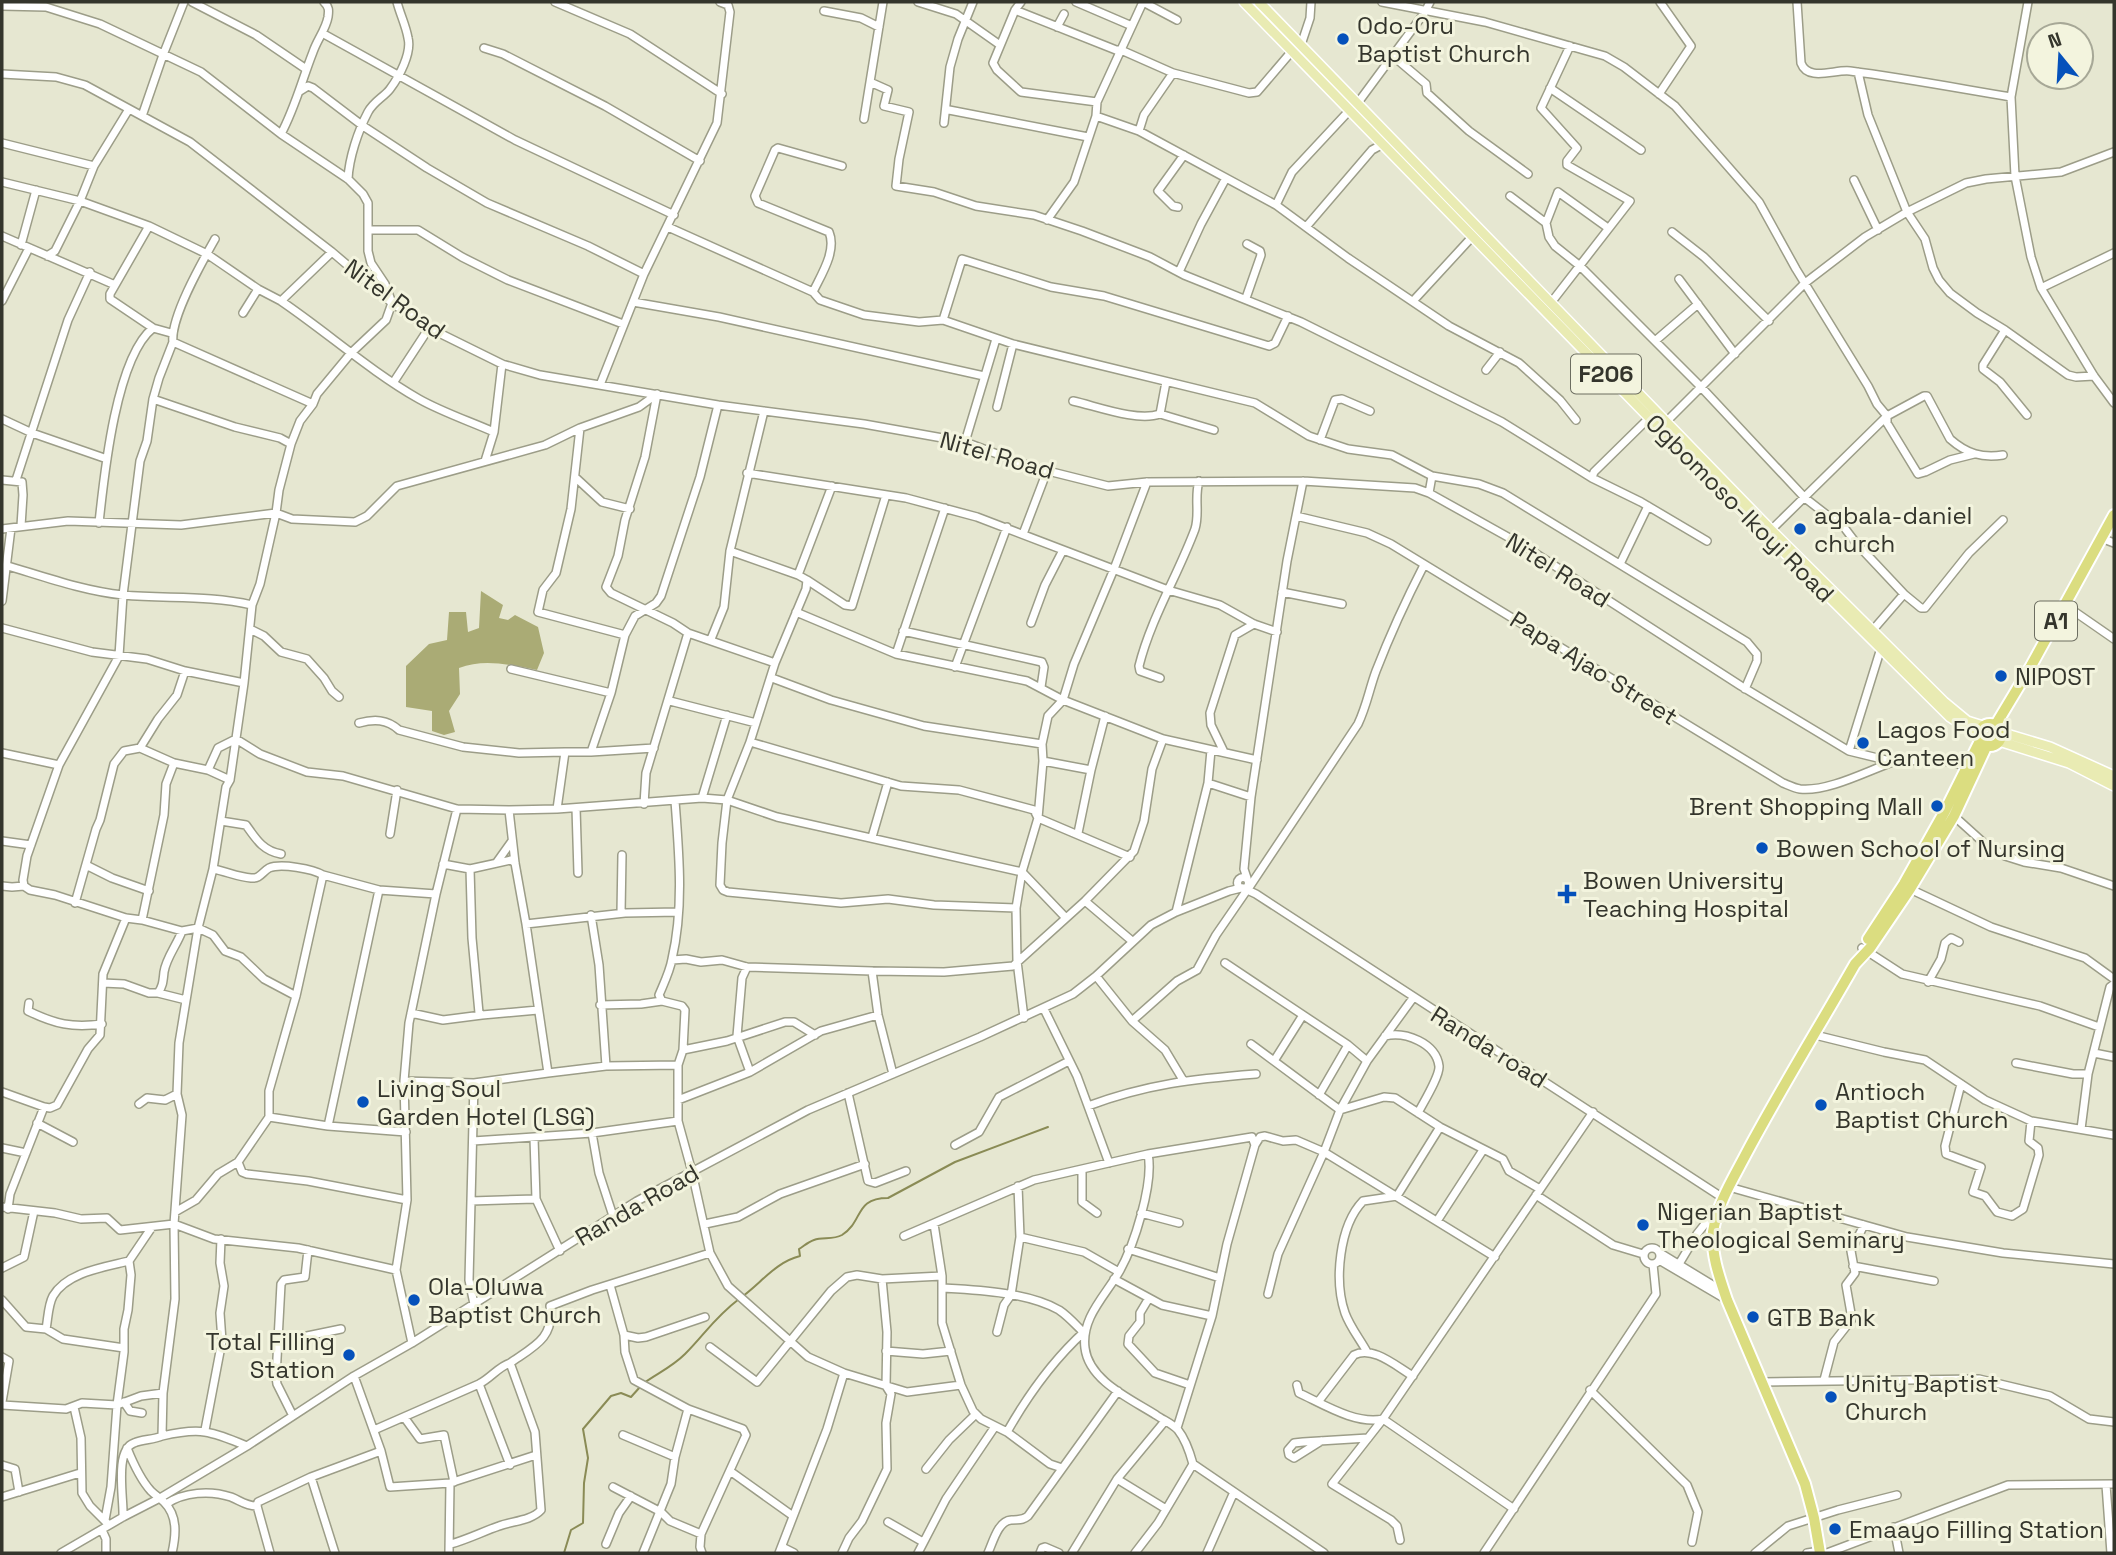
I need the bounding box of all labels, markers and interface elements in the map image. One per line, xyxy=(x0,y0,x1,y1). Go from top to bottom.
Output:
place label: Odo-Oru Baptist Church xyxy=(1357,10,1530,69)
north arrow xyxy=(2025,21,2095,91)
text: N xyxy=(2045,26,2065,54)
marker: Odo-Oru Baptist Church xyxy=(1335,31,1351,47)
street label: Nitel Road xyxy=(338,252,452,346)
road number: F206 xyxy=(1571,354,1641,394)
street label: Ogbomoso-Ikoyi Road xyxy=(1639,407,1841,609)
street label: Nitel Road xyxy=(936,424,1058,486)
place label: agbala-daniel church xyxy=(1814,500,1972,559)
marker: agbala-daniel church xyxy=(1792,521,1808,537)
street label: Nitel Road xyxy=(1500,526,1616,614)
road number: A1 xyxy=(2035,601,2077,640)
street label: Papa Ajao Street xyxy=(1504,604,1684,732)
place label: NIPOST xyxy=(2015,661,2095,692)
marker: NIPOST xyxy=(1993,668,2009,684)
place label: Lagos Food Canteen xyxy=(1877,714,2011,773)
marker: Lagos Food Canteen xyxy=(1855,735,1871,751)
place label: Brent Shopping Mall xyxy=(1689,791,1923,822)
marker: Brent Shopping Mall xyxy=(1929,798,1945,814)
place label: Bowen School of Nursing xyxy=(1776,833,2065,864)
marker: Bowen School of Nursing xyxy=(1754,840,1770,856)
place label: Bowen University Teaching Hospital xyxy=(1583,865,1789,924)
marker: Bowen University Teaching Hospital xyxy=(1557,884,1577,904)
street label: Randa road xyxy=(1425,999,1553,1095)
place label: Living Soul Garden Hotel (LSG) xyxy=(377,1073,595,1132)
place label: Antioch Baptist Church xyxy=(1835,1076,2008,1135)
marker: Living Soul Garden Hotel (LSG) xyxy=(355,1094,371,1110)
marker: Antioch Baptist Church xyxy=(1813,1097,1829,1113)
street label: Randa Road xyxy=(569,1157,705,1253)
place label: Nigerian Baptist Theological Seminary xyxy=(1657,1196,1905,1255)
marker: Nigerian Baptist Theological Seminary xyxy=(1635,1217,1651,1233)
place label: Ola-Oluwa Baptist Church xyxy=(428,1271,601,1330)
marker: Ola-Oluwa Baptist Church xyxy=(406,1292,422,1308)
place label: GTB Bank xyxy=(1767,1302,1876,1333)
marker: GTB Bank xyxy=(1745,1309,1761,1325)
place label: Total Filling Station xyxy=(206,1326,335,1385)
marker: Total Filling Station xyxy=(341,1347,357,1363)
place label: Unity Baptist Church xyxy=(1845,1368,1998,1427)
marker: Unity Baptist Church xyxy=(1823,1389,1839,1405)
place label: Emaayo Filling Station xyxy=(1849,1514,2104,1545)
marker: Emaayo Filling Station xyxy=(1827,1521,1843,1537)

